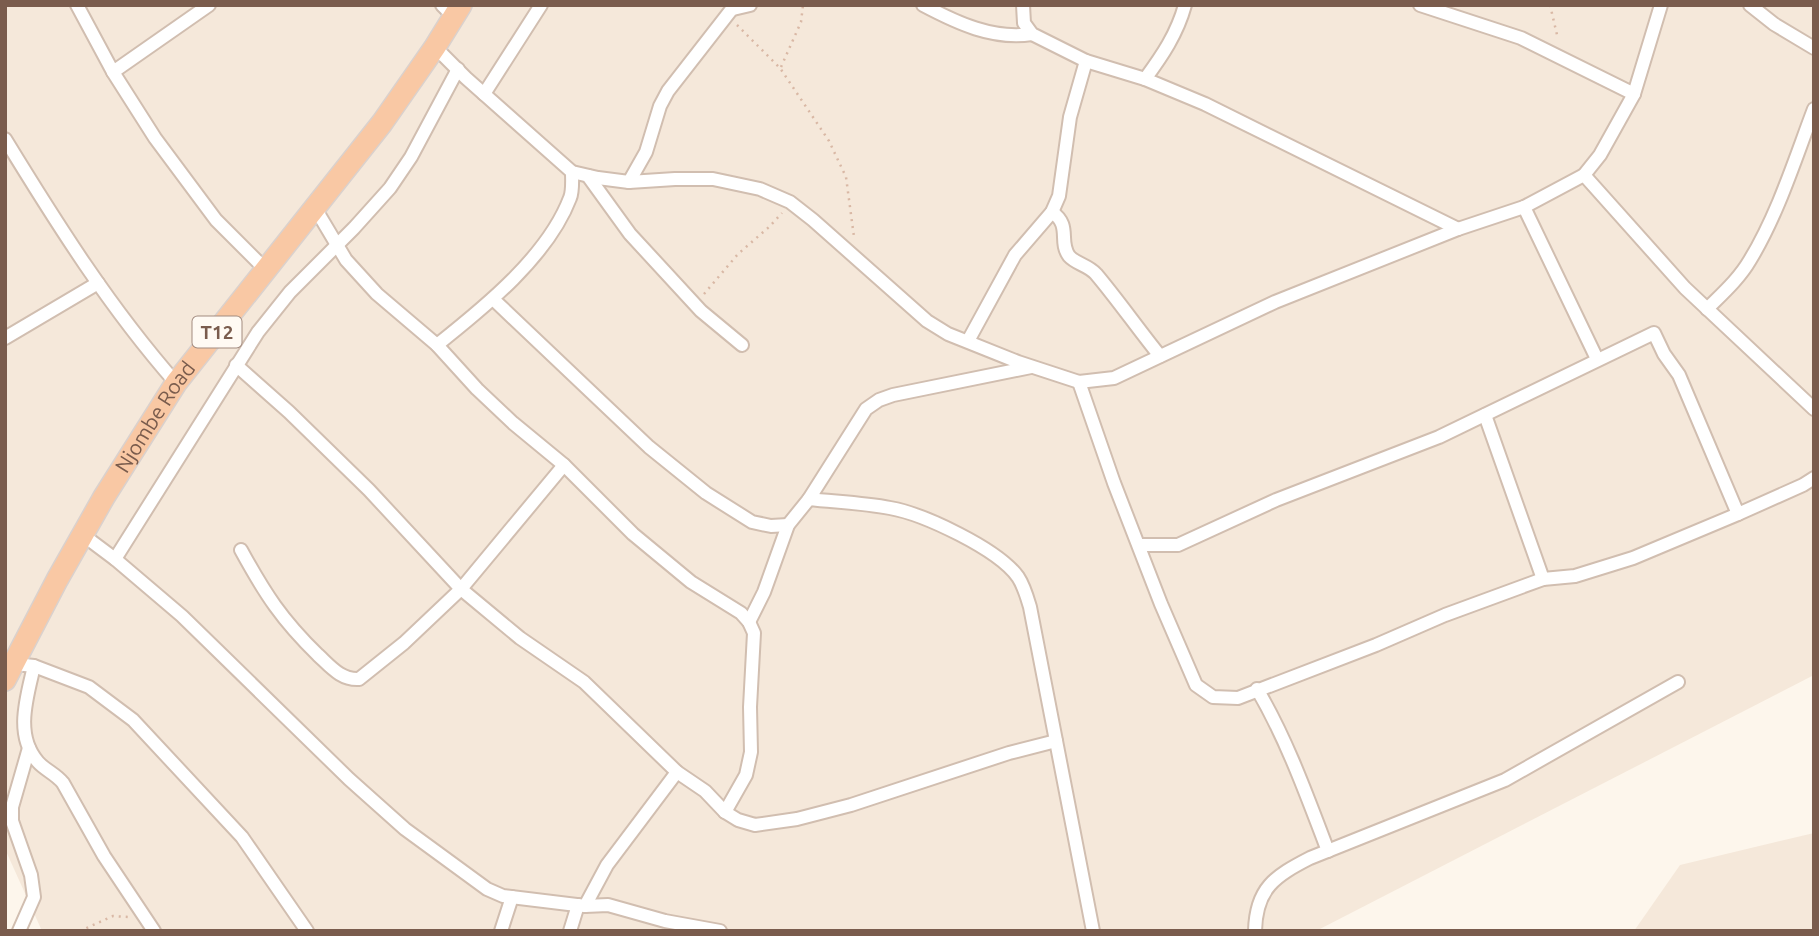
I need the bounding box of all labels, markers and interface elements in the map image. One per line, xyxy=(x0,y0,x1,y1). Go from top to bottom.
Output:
road number: T12 xyxy=(192,316,242,348)
street label: Njombe Road xyxy=(110,356,199,477)

